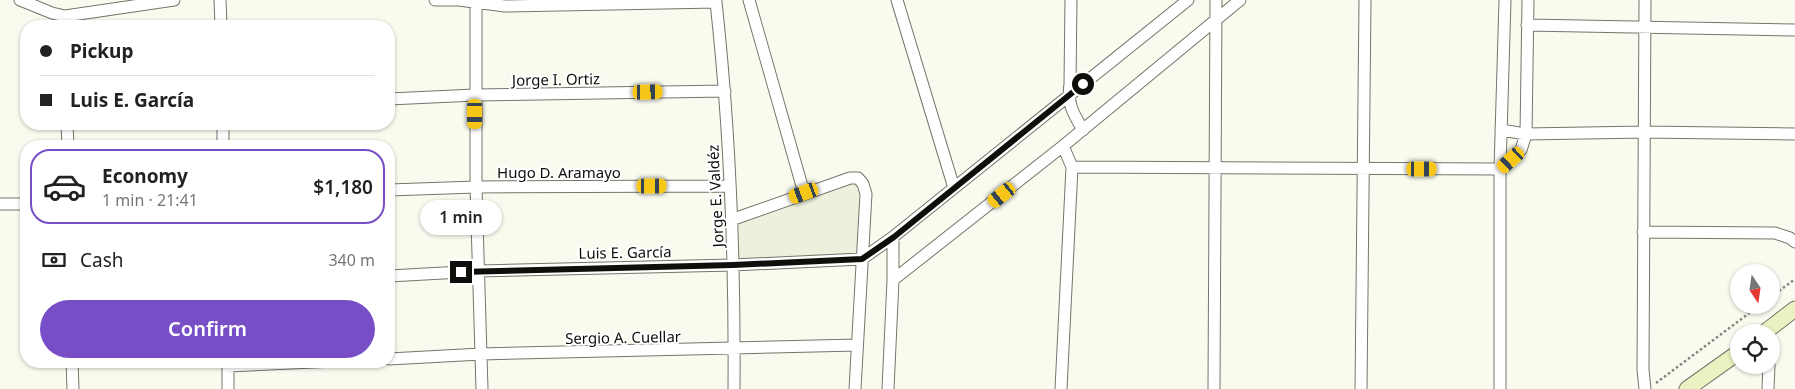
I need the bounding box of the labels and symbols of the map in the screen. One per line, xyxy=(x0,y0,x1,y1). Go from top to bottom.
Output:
street label: Jorge I. Ortiz xyxy=(510,68,600,90)
route start xyxy=(1072,73,1094,95)
car xyxy=(632,84,663,100)
car xyxy=(467,99,482,129)
street label: Jorge E. Valdéz xyxy=(702,144,728,250)
car xyxy=(1494,144,1527,176)
street label: Hugo D. Aramayo xyxy=(497,162,621,182)
car xyxy=(1407,162,1437,177)
car xyxy=(637,179,667,194)
car xyxy=(985,180,1018,210)
car xyxy=(787,181,820,205)
callout: 1 min xyxy=(420,200,502,234)
street label: Luis E. García xyxy=(578,241,672,263)
route end xyxy=(450,261,472,283)
north arrow xyxy=(1730,264,1780,314)
street label: Sergio A. Cuellar xyxy=(565,326,681,348)

